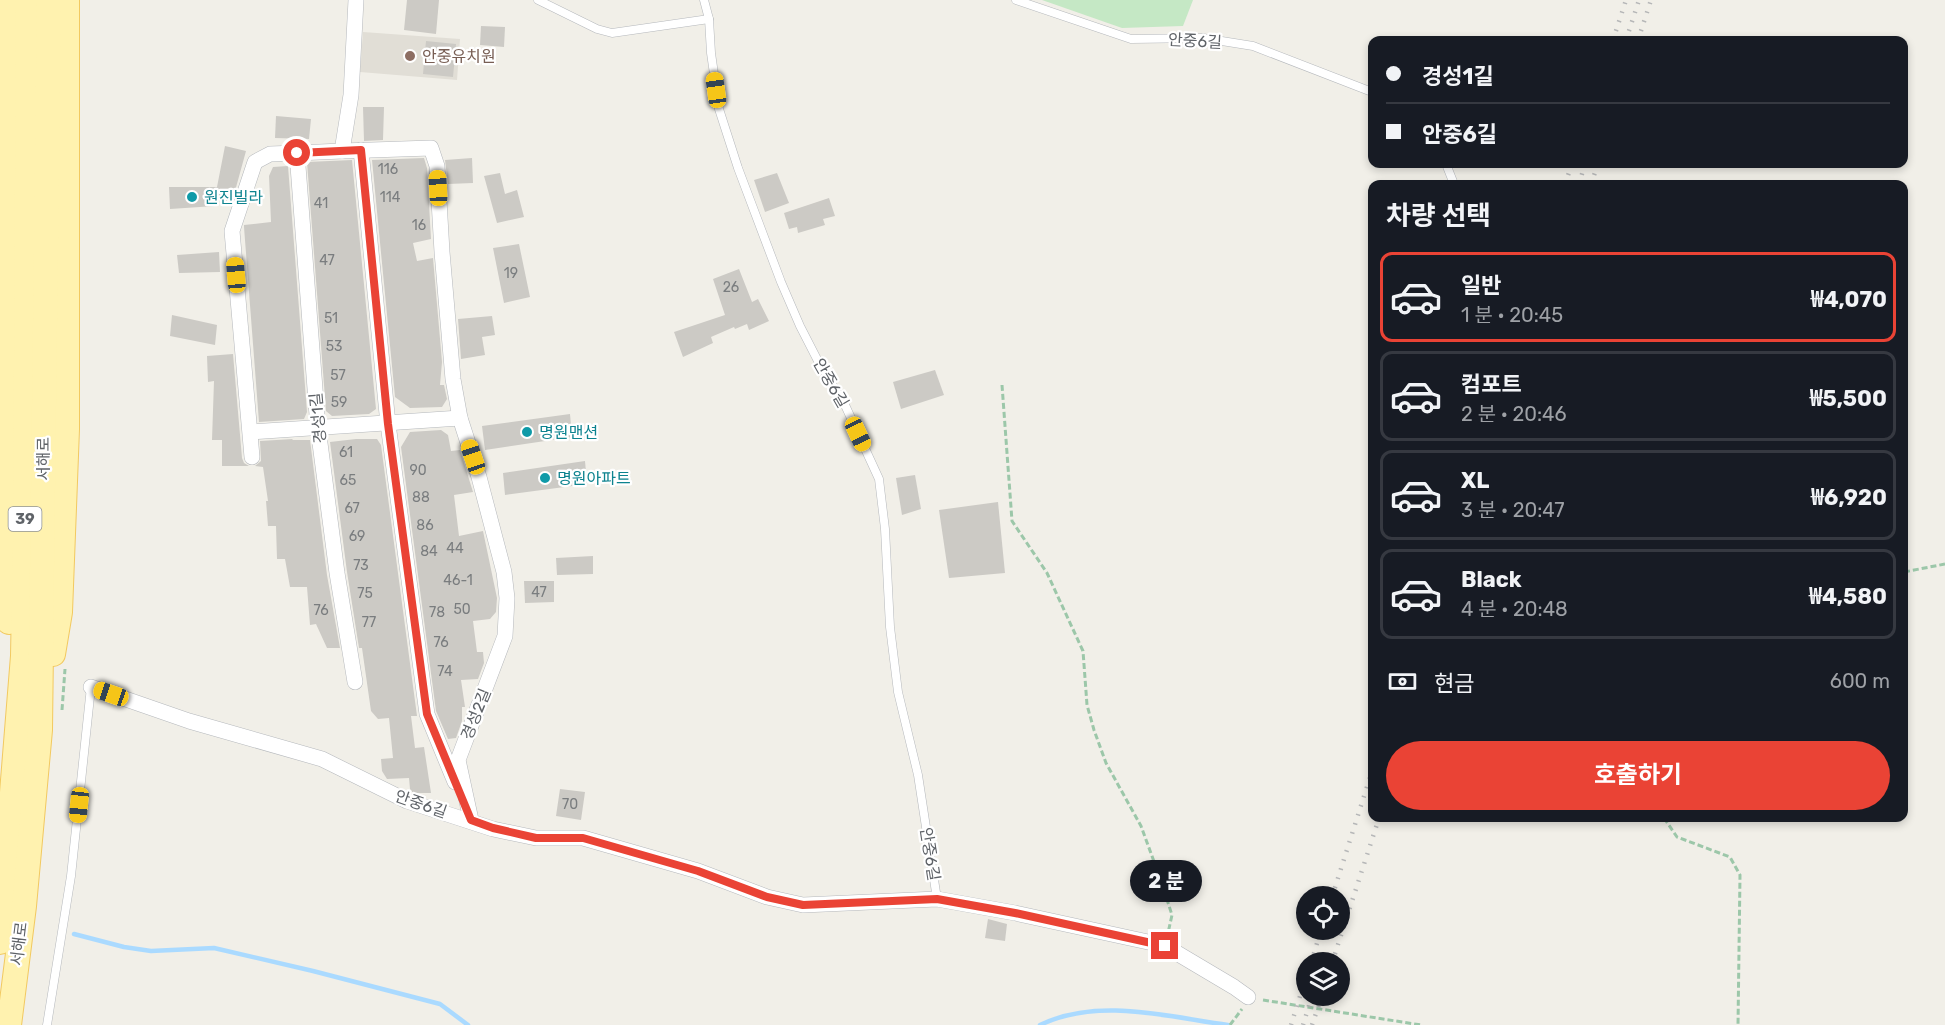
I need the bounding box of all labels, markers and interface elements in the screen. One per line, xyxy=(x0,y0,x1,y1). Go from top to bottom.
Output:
street label: 안중6길 xyxy=(1168,30,1222,52)
place label: 안중유치원 xyxy=(422,47,496,66)
marker: 안중유치원 xyxy=(403,49,417,63)
text: 경성1길 xyxy=(1422,63,1494,90)
car xyxy=(705,71,727,109)
text: 안중6길 xyxy=(1422,121,1497,148)
route start xyxy=(283,139,310,166)
house number: 116 xyxy=(378,161,398,178)
car xyxy=(428,170,448,206)
place label: 원진빌라 xyxy=(204,188,263,207)
house number: 114 xyxy=(380,189,401,206)
marker: 원진빌라 xyxy=(185,190,199,204)
house number: 41 xyxy=(314,195,328,212)
text: 차량 선택 xyxy=(1386,200,1491,232)
house number: 16 xyxy=(412,217,426,234)
house number: 47 xyxy=(319,252,335,269)
car xyxy=(225,256,247,294)
house number: 19 xyxy=(504,265,518,282)
icon: car xyxy=(1389,270,1443,324)
text: 일반 xyxy=(1461,272,1501,299)
house number: 26 xyxy=(723,279,739,296)
text: ₩4,070 xyxy=(1811,286,1887,313)
text: 1 분 · 20:45 xyxy=(1461,303,1563,327)
house number: 51 xyxy=(324,310,338,327)
house number: 53 xyxy=(326,338,342,355)
street label: 안중6길 xyxy=(809,355,853,411)
house number: 57 xyxy=(330,367,346,384)
icon: car xyxy=(1389,369,1443,423)
text: 컴포트 xyxy=(1461,371,1522,398)
text: ₩5,500 xyxy=(1810,385,1887,412)
street label: 경성1길 xyxy=(306,392,330,444)
house number: 59 xyxy=(331,394,347,411)
text: 2 분 · 20:46 xyxy=(1461,402,1566,426)
car xyxy=(842,414,874,454)
place label: 명원맨션 xyxy=(539,423,598,442)
marker: 명원맨션 xyxy=(520,425,534,439)
street label: 서해로 xyxy=(34,437,53,481)
car xyxy=(459,437,487,477)
house number: 61 xyxy=(339,444,353,461)
house number: 90 xyxy=(409,462,427,479)
text: XL xyxy=(1461,467,1489,494)
icon: car xyxy=(1389,468,1443,522)
place label: 명원아파트 xyxy=(557,469,631,488)
marker: 명원아파트 xyxy=(538,471,552,485)
house number: 65 xyxy=(340,472,356,489)
text: ₩6,920 xyxy=(1811,484,1887,511)
house number: 88 xyxy=(412,489,430,506)
text: 3 분 · 20:47 xyxy=(1461,498,1565,522)
house number: 67 xyxy=(344,500,360,517)
road number: 39 xyxy=(9,507,42,531)
house number: 86 xyxy=(416,517,434,534)
house number: 69 xyxy=(349,528,365,545)
house number: 44 xyxy=(446,540,464,557)
house number: 84 xyxy=(420,543,438,560)
house number: 73 xyxy=(353,557,369,574)
text: Black xyxy=(1461,566,1522,593)
icon: car xyxy=(1389,567,1443,621)
house number: 46-1 xyxy=(443,572,473,589)
text: ₩4,580 xyxy=(1809,583,1887,610)
house number: 47 xyxy=(531,584,547,601)
house number: 75 xyxy=(357,585,373,602)
text: 4 분 · 20:48 xyxy=(1461,597,1568,621)
house number: 50 xyxy=(453,601,471,618)
house number: 76 xyxy=(313,602,329,619)
house number: 78 xyxy=(429,604,445,621)
house number: 77 xyxy=(362,614,376,631)
house number: 76 xyxy=(433,634,449,651)
house number: 74 xyxy=(437,663,453,680)
icon: cash xyxy=(1386,665,1419,698)
text: 600 m xyxy=(1830,669,1890,693)
text: 현금 xyxy=(1434,670,1474,697)
car xyxy=(91,680,131,708)
street label: 경성2길 xyxy=(457,686,495,742)
button: 호출하기 xyxy=(1386,741,1890,810)
car xyxy=(68,786,90,824)
street label: 안중6길 xyxy=(392,786,450,822)
house number: 70 xyxy=(562,796,578,813)
street label: 안중6길 xyxy=(916,826,944,882)
callout: 2 분 xyxy=(1129,859,1201,901)
text: 2 분 xyxy=(1148,869,1184,893)
map controls xyxy=(1296,886,1350,1006)
button: locate xyxy=(1296,886,1350,940)
street label: 서해로 xyxy=(7,921,31,967)
route end xyxy=(1151,932,1178,959)
button: layers xyxy=(1296,952,1350,1006)

